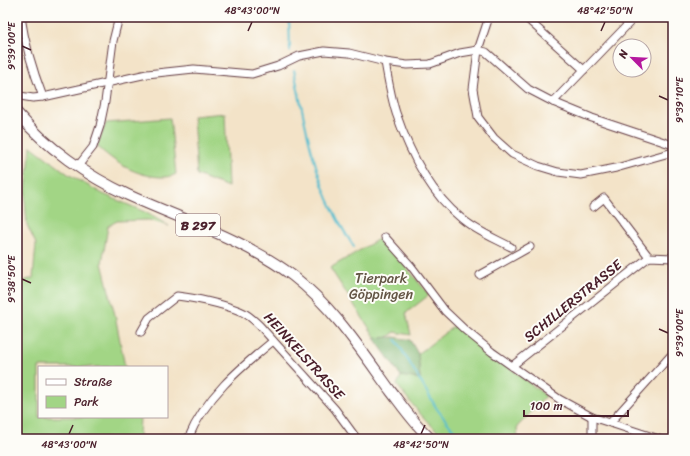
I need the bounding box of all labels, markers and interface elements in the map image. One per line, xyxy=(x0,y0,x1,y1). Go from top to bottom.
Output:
text: 48°43'00"N xyxy=(224,2,280,20)
text: 48°42'50"N xyxy=(577,2,633,20)
text: 9°39'00"E xyxy=(3,21,21,70)
north arrow xyxy=(612,38,652,78)
text: N xyxy=(613,46,634,62)
text: 9°39'10"E xyxy=(671,76,689,123)
road number: B 297 xyxy=(176,214,220,236)
street label: SCHILLERSTRASSE xyxy=(518,252,629,349)
text: 9°38'50"E xyxy=(3,254,21,303)
park label: Tierpark Göppingen xyxy=(349,266,413,307)
street label: HEINKELSTRASSE xyxy=(257,306,352,407)
text: 9°39'00"E xyxy=(671,308,689,357)
legend xyxy=(38,366,168,418)
text: Straße xyxy=(74,371,112,393)
text: Park xyxy=(74,391,99,413)
scale bar xyxy=(524,392,628,418)
text: 100 m xyxy=(530,395,563,417)
text: 48°43'00"N xyxy=(41,436,97,454)
text: 48°42'50"N xyxy=(393,436,449,454)

